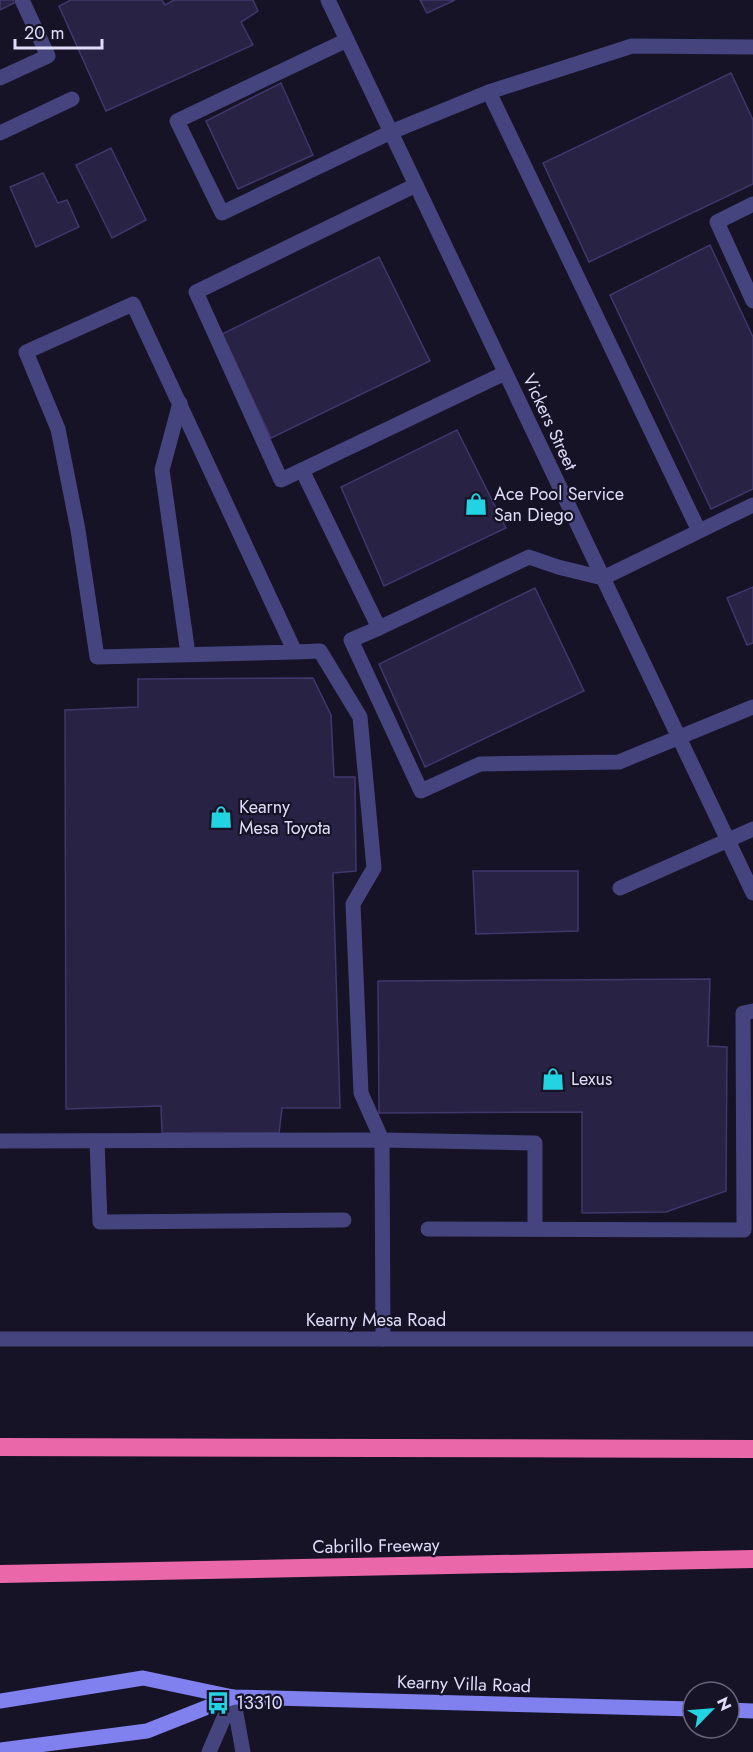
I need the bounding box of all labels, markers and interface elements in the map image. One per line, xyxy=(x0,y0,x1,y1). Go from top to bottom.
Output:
scale bar xyxy=(15,12,102,50)
text: 20 m xyxy=(24,20,64,46)
street label: Vickers Street xyxy=(516,369,584,475)
place label: Ace Pool Service San Diego xyxy=(494,481,624,528)
shop icon: Ace Pool Service San Diego xyxy=(463,491,489,517)
place label: Kearny Mesa Toyota xyxy=(239,794,331,841)
shop icon: Kearny Mesa Toyota xyxy=(208,804,234,830)
shop icon: Lexus xyxy=(540,1066,566,1092)
place label: Lexus xyxy=(571,1066,612,1092)
street label: Kearny Mesa Road xyxy=(306,1307,446,1333)
street label: Cabrillo Freeway xyxy=(312,1532,440,1560)
street label: Kearny Villa Road xyxy=(397,1669,531,1699)
north arrow xyxy=(681,1680,741,1740)
bus stop icon: 13310 xyxy=(205,1690,231,1716)
place label: 13310 xyxy=(236,1690,283,1716)
text: N xyxy=(711,1693,737,1714)

